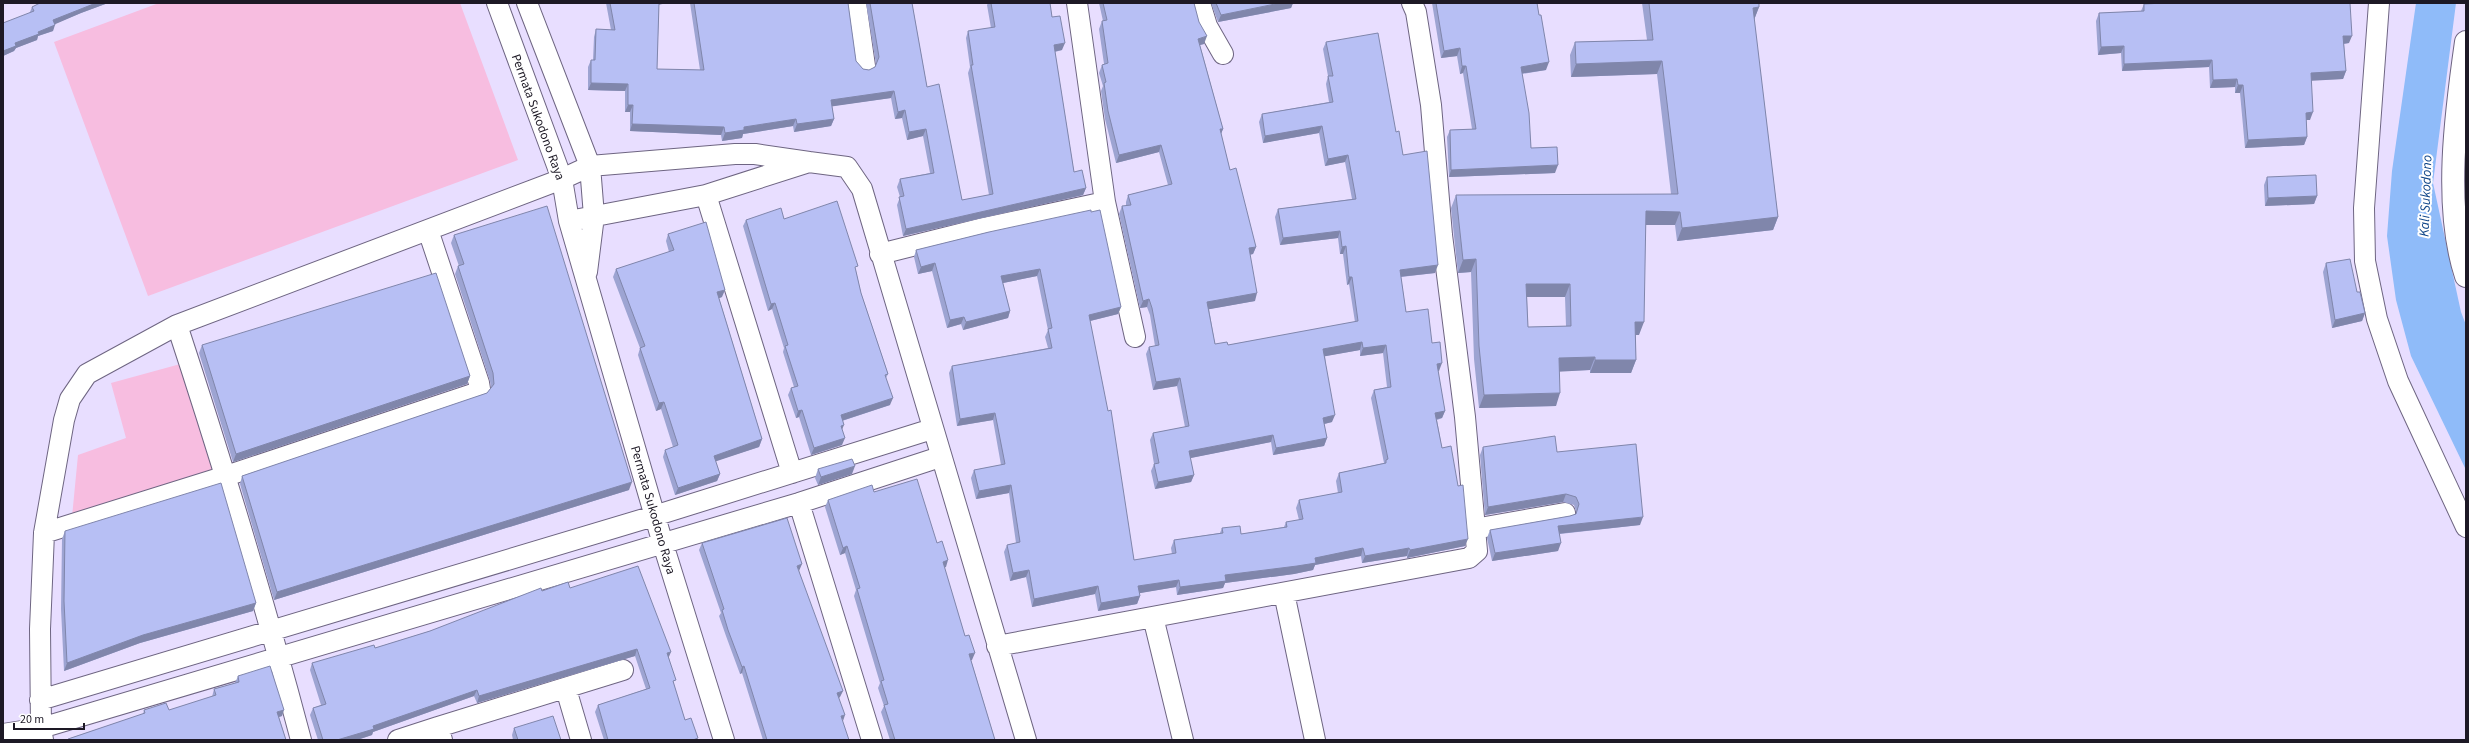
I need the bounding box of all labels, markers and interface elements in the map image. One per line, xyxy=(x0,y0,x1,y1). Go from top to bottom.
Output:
street label: Permata Sukodono Raya xyxy=(507,51,569,183)
water label: Kali Sukodono xyxy=(2415,155,2437,237)
street label: Permata Sukodono Raya xyxy=(626,444,680,576)
scale bar xyxy=(14,705,84,731)
text: 20 m xyxy=(20,711,44,728)

